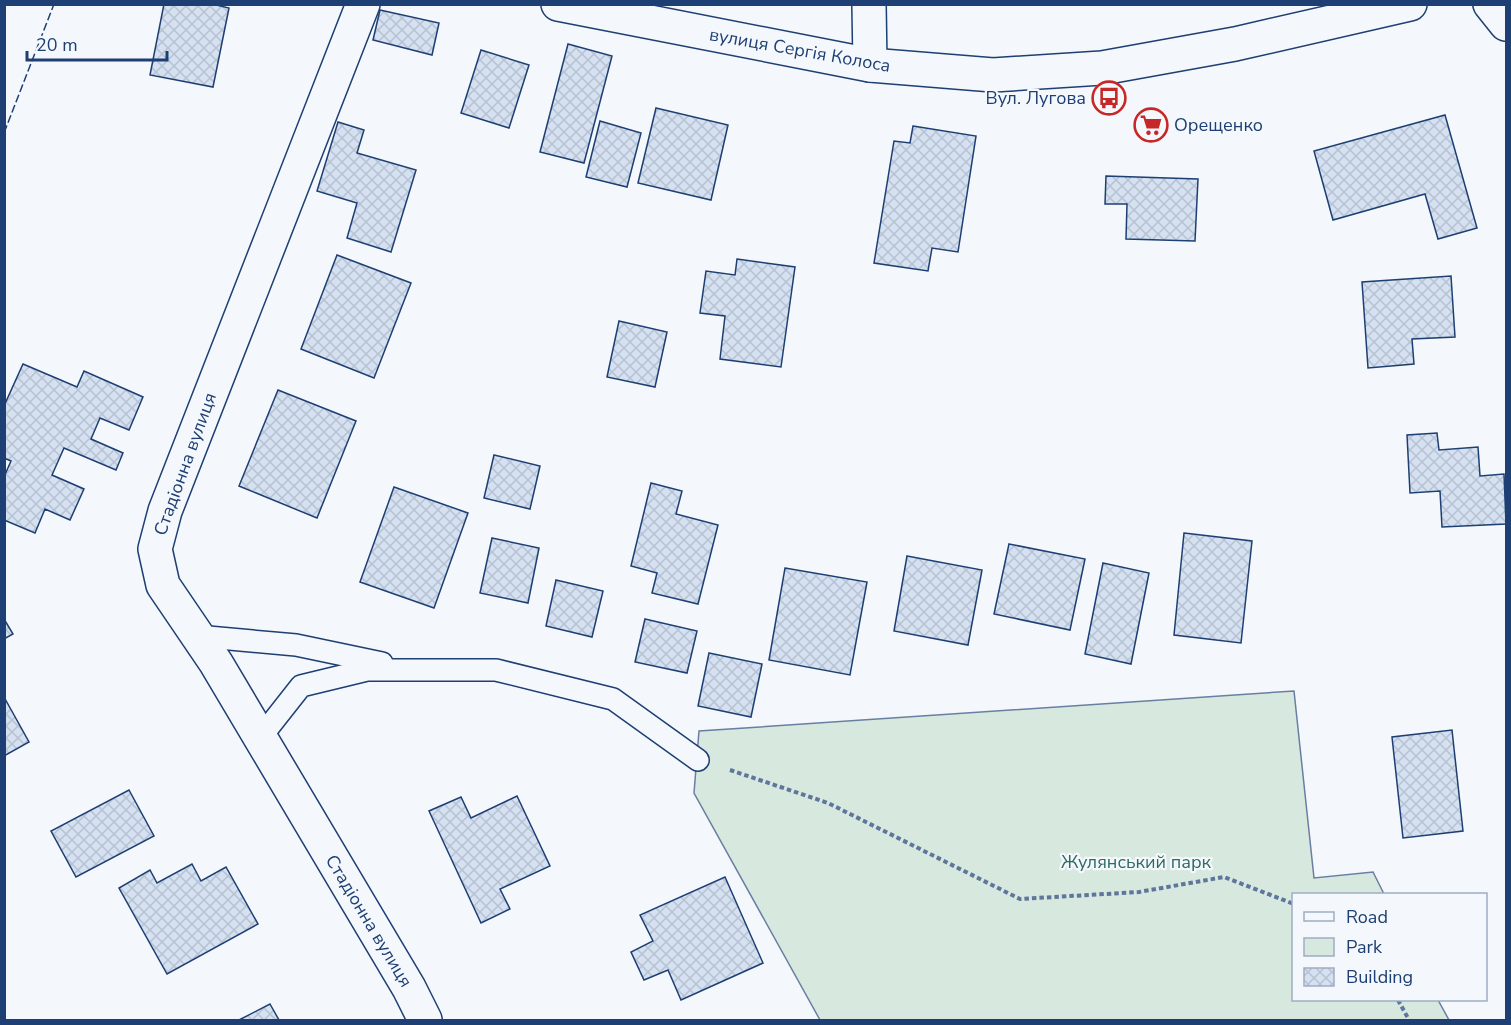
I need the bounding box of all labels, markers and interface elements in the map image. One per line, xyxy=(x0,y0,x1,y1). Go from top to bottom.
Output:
street label: вулиця Сергія Колоса xyxy=(707,22,893,78)
scale bar xyxy=(27,24,166,62)
text: 20 m xyxy=(36,33,78,57)
bus stop icon: Вул. Лугова xyxy=(1091,80,1127,116)
place label: Вул. Лугова xyxy=(986,86,1086,110)
supermarket icon: Орещенко xyxy=(1133,107,1169,143)
place label: Орещенко xyxy=(1174,113,1263,137)
street label: Стадіонна вулиця xyxy=(148,389,222,539)
street label: Стадіонна вулиця xyxy=(320,850,418,992)
park label: Жулянський парк xyxy=(1061,850,1212,874)
legend xyxy=(1292,893,1487,1001)
text: Road xyxy=(1346,905,1388,929)
text: Park xyxy=(1346,935,1383,959)
text: Building xyxy=(1346,965,1413,989)

